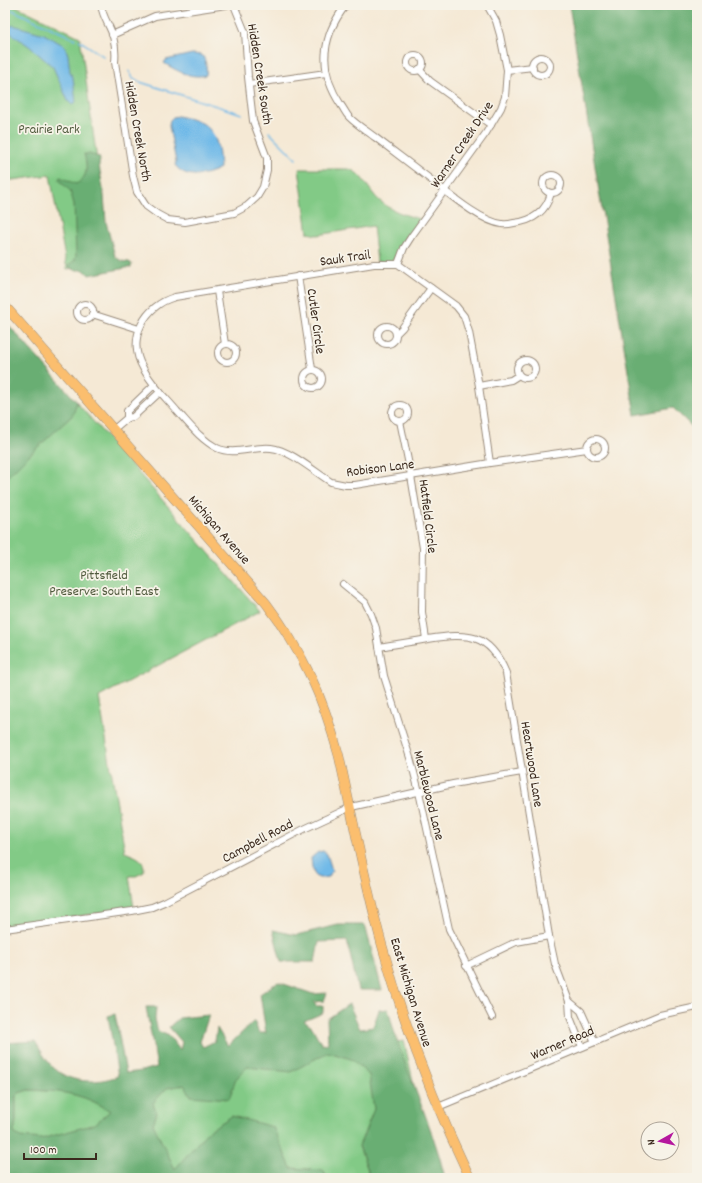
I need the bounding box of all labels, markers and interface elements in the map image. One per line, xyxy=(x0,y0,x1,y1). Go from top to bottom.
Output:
street label: Hidden Creek South xyxy=(241,22,277,126)
street label: Hidden Creek North xyxy=(118,79,156,183)
street label: Warner Creek Drive xyxy=(426,98,499,193)
park label: Prairie Park xyxy=(18,120,80,140)
street label: Sauk Trail xyxy=(319,245,373,272)
street label: Cutler Circle xyxy=(301,287,330,355)
street label: Robison Lane xyxy=(345,455,415,483)
street label: Hatfield Circle xyxy=(413,478,441,554)
street label: Michigan Avenue xyxy=(183,491,254,569)
park label: Pittsfield Preserve: South East xyxy=(49,566,159,602)
street label: Heartwood Lane xyxy=(514,720,548,809)
street label: Marblewood Lane xyxy=(407,749,449,842)
street label: Campbell Road xyxy=(219,815,297,869)
street label: East Michigan Avenue xyxy=(384,936,436,1050)
street label: Warner Road xyxy=(528,1022,598,1066)
north arrow xyxy=(640,1121,680,1161)
scale bar xyxy=(24,1135,96,1161)
text: N xyxy=(644,1138,660,1146)
text: 100 m xyxy=(30,1142,57,1159)

